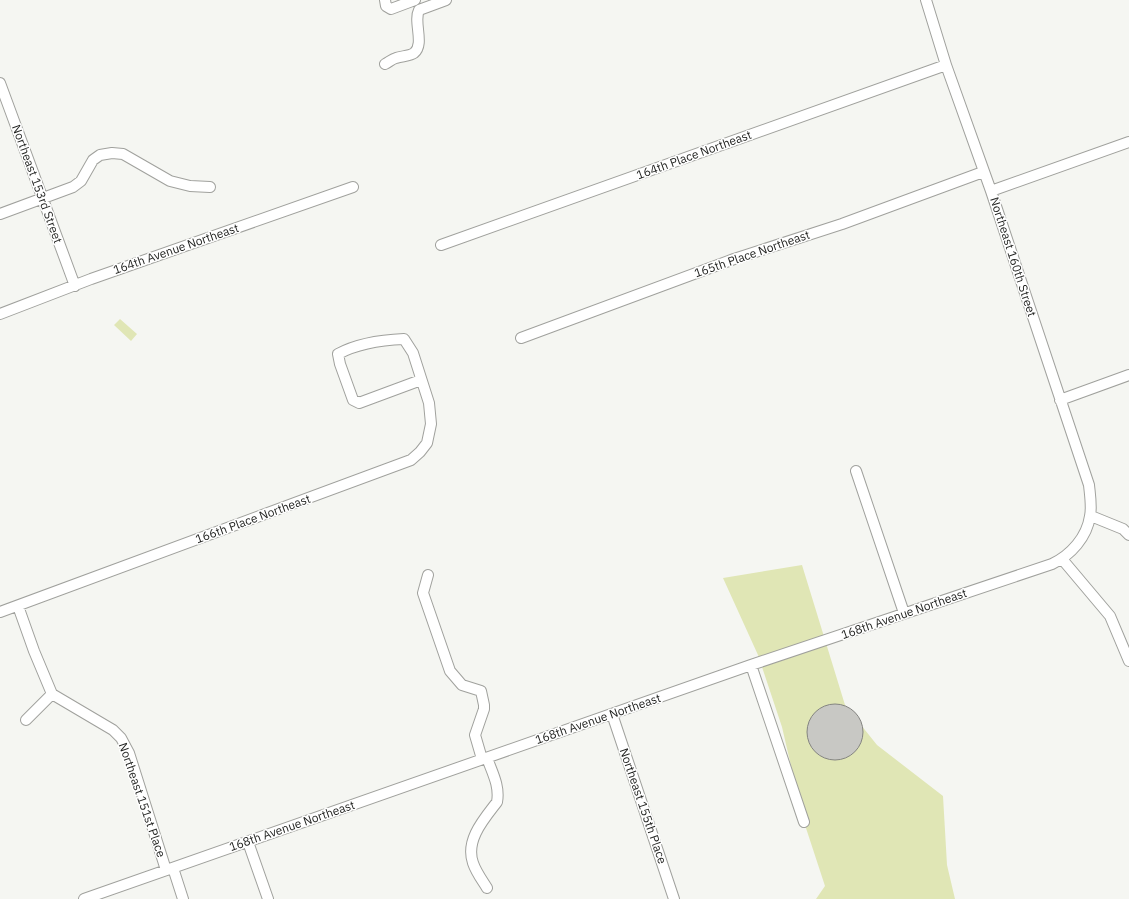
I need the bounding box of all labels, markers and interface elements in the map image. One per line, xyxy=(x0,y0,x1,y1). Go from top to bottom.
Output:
street label: Northeast 153rd Street xyxy=(9,122,66,245)
street label: 164th Place Northeast xyxy=(634,127,753,182)
street label: Northeast 160th Street xyxy=(987,195,1040,319)
street label: 164th Avenue Northeast xyxy=(111,220,241,277)
street label: 165th Place Northeast xyxy=(692,227,812,280)
street label: 166th Place Northeast xyxy=(193,491,312,546)
street label: 168th Avenue Northeast xyxy=(839,585,969,642)
street label: 168th Avenue Northeast xyxy=(533,690,663,747)
street label: Northeast 151st Place xyxy=(116,740,169,860)
street label: Northeast 155th Place xyxy=(617,746,670,866)
street label: 168th Avenue Northeast xyxy=(227,797,357,854)

